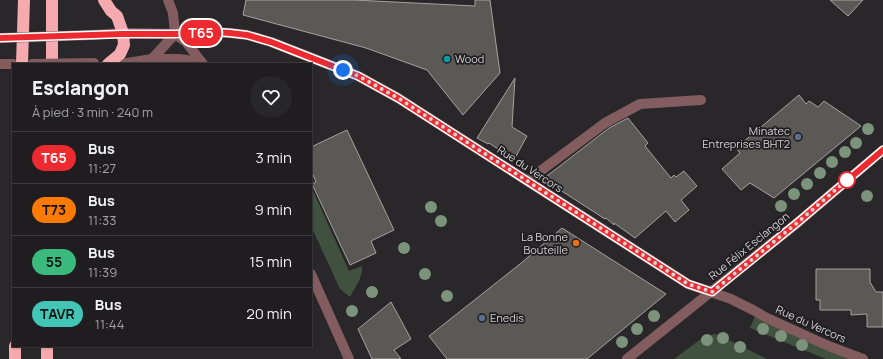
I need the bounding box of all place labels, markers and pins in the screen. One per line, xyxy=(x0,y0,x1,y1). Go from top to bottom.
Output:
place label: Wood xyxy=(455,51,484,66)
marker: Wood xyxy=(442,54,452,64)
place label: Minatec Entreprises BHT2 xyxy=(702,123,790,151)
marker: Minatec Entreprises BHT2 xyxy=(793,132,803,142)
unlabelled marker xyxy=(838,171,856,189)
place label: La Bonne Bouteille xyxy=(521,229,569,257)
marker: La Bonne Bouteille xyxy=(571,238,581,248)
place label: Enedis xyxy=(490,310,524,325)
marker: Enedis xyxy=(477,313,487,323)

